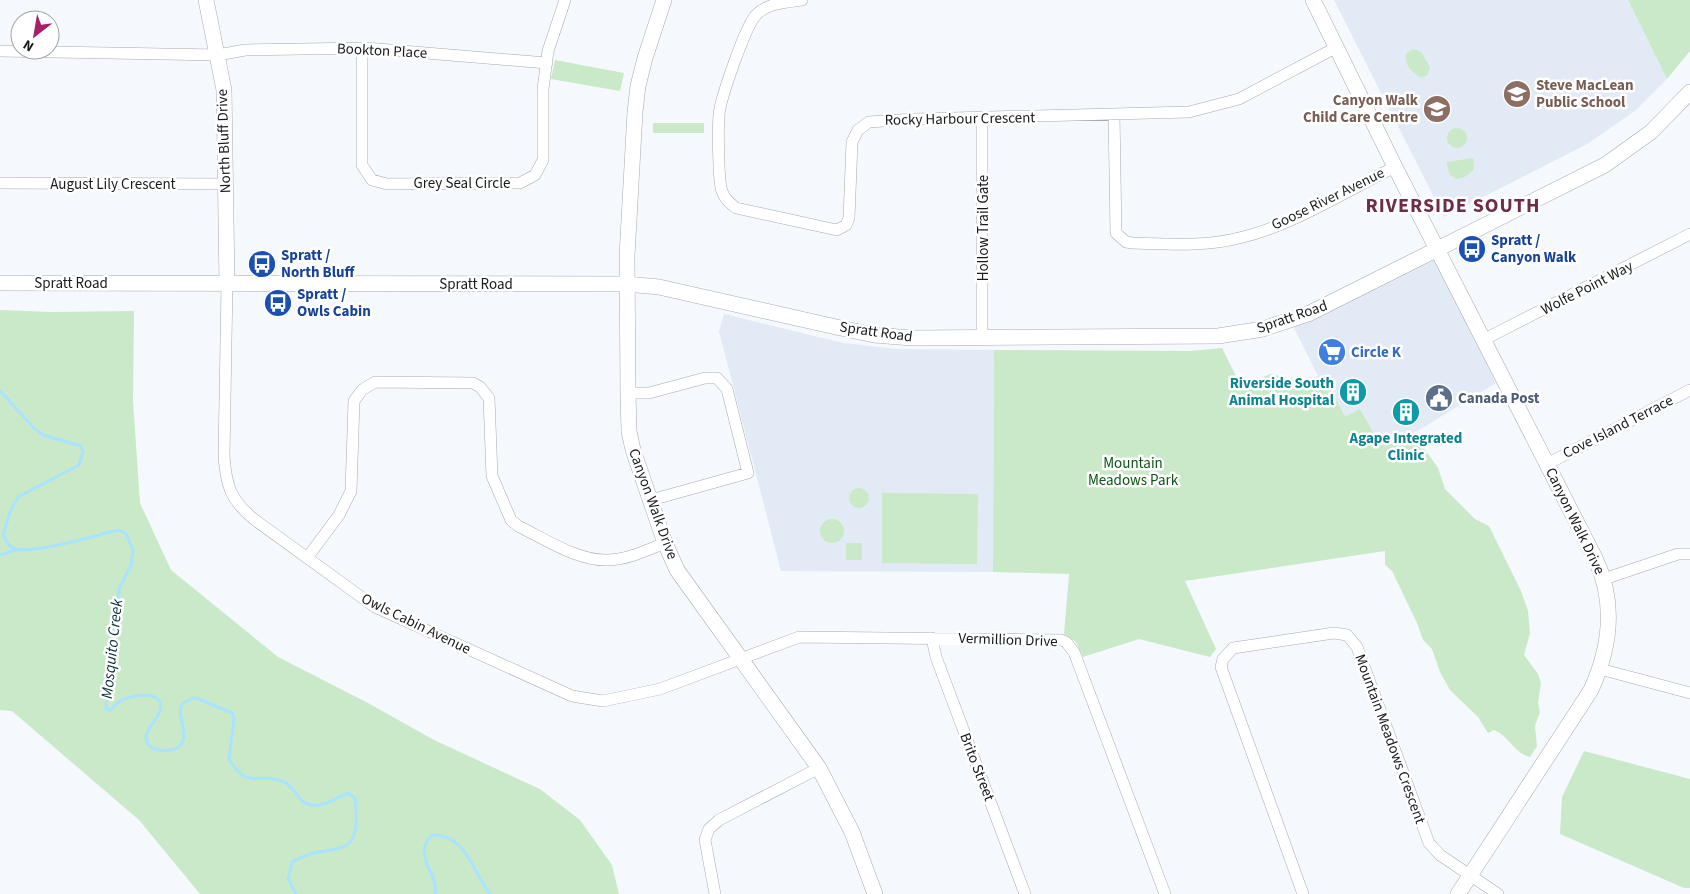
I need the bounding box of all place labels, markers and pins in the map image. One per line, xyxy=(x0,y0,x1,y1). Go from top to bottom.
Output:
place label: Steve MacLean Public School xyxy=(1536,75,1634,113)
school or university icon: Steve MacLean Public School xyxy=(1502,79,1532,109)
place label: Canyon Walk Child Care Centre xyxy=(1303,90,1419,128)
school or university icon: Canyon Walk Child Care Centre xyxy=(1422,94,1452,124)
place label: Spratt / Canyon Walk xyxy=(1491,230,1577,268)
bus stop icon: Spratt / Canyon Walk xyxy=(1457,234,1487,264)
place label: Spratt / North Bluff xyxy=(281,245,355,283)
bus stop icon: Spratt / North Bluff xyxy=(247,249,277,279)
place label: Spratt / Owls Cabin xyxy=(297,284,371,322)
bus stop icon: Spratt / Owls Cabin xyxy=(263,288,293,318)
supermarket icon: Circle K xyxy=(1317,337,1347,367)
place label: Circle K xyxy=(1351,342,1402,363)
place label: Riverside South Animal Hospital xyxy=(1228,373,1335,411)
building icon: Riverside South Animal Hospital xyxy=(1338,377,1368,407)
public building icon: Canada Post xyxy=(1424,383,1454,413)
place label: Canada Post xyxy=(1458,388,1540,409)
building icon: Agape Integrated Clinic xyxy=(1391,397,1421,427)
place label: Agape Integrated Clinic xyxy=(1349,428,1462,466)

